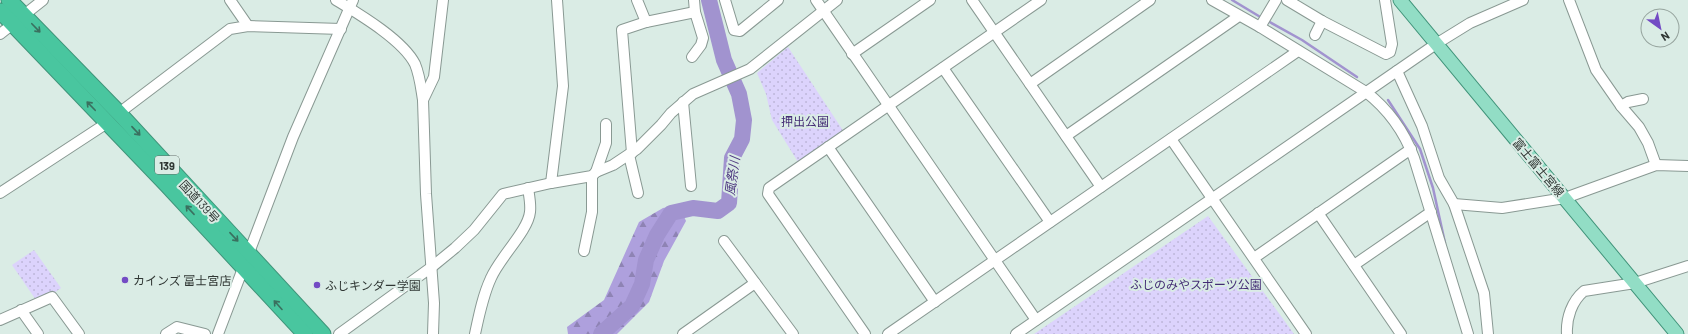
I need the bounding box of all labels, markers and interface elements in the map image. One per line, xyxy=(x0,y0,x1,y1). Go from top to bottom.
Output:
north arrow xyxy=(1640,8,1680,48)
one-way arrow xyxy=(31,23,41,33)
text: N xyxy=(1659,29,1672,44)
one-way arrow xyxy=(86,101,95,111)
park label: 押出公園 xyxy=(781,114,829,128)
one-way arrow xyxy=(131,126,140,136)
street label: 富士富士宮線 xyxy=(1510,135,1568,199)
water label: 風祭川 xyxy=(721,154,743,196)
road number: 139 xyxy=(155,156,179,174)
street label: 国道139号 xyxy=(177,177,223,225)
one-way arrow xyxy=(186,204,195,215)
one-way arrow xyxy=(229,232,239,242)
place label: カインズ 富士宮店 xyxy=(133,273,231,287)
marker: カインズ 富士宮店 xyxy=(120,275,130,285)
park label: ふじのみやスポーツ公園 xyxy=(1130,277,1262,291)
place label: ふじキンダー学園 xyxy=(325,278,421,292)
marker: ふじキンダー学園 xyxy=(312,280,322,290)
one-way arrow xyxy=(274,300,283,310)

